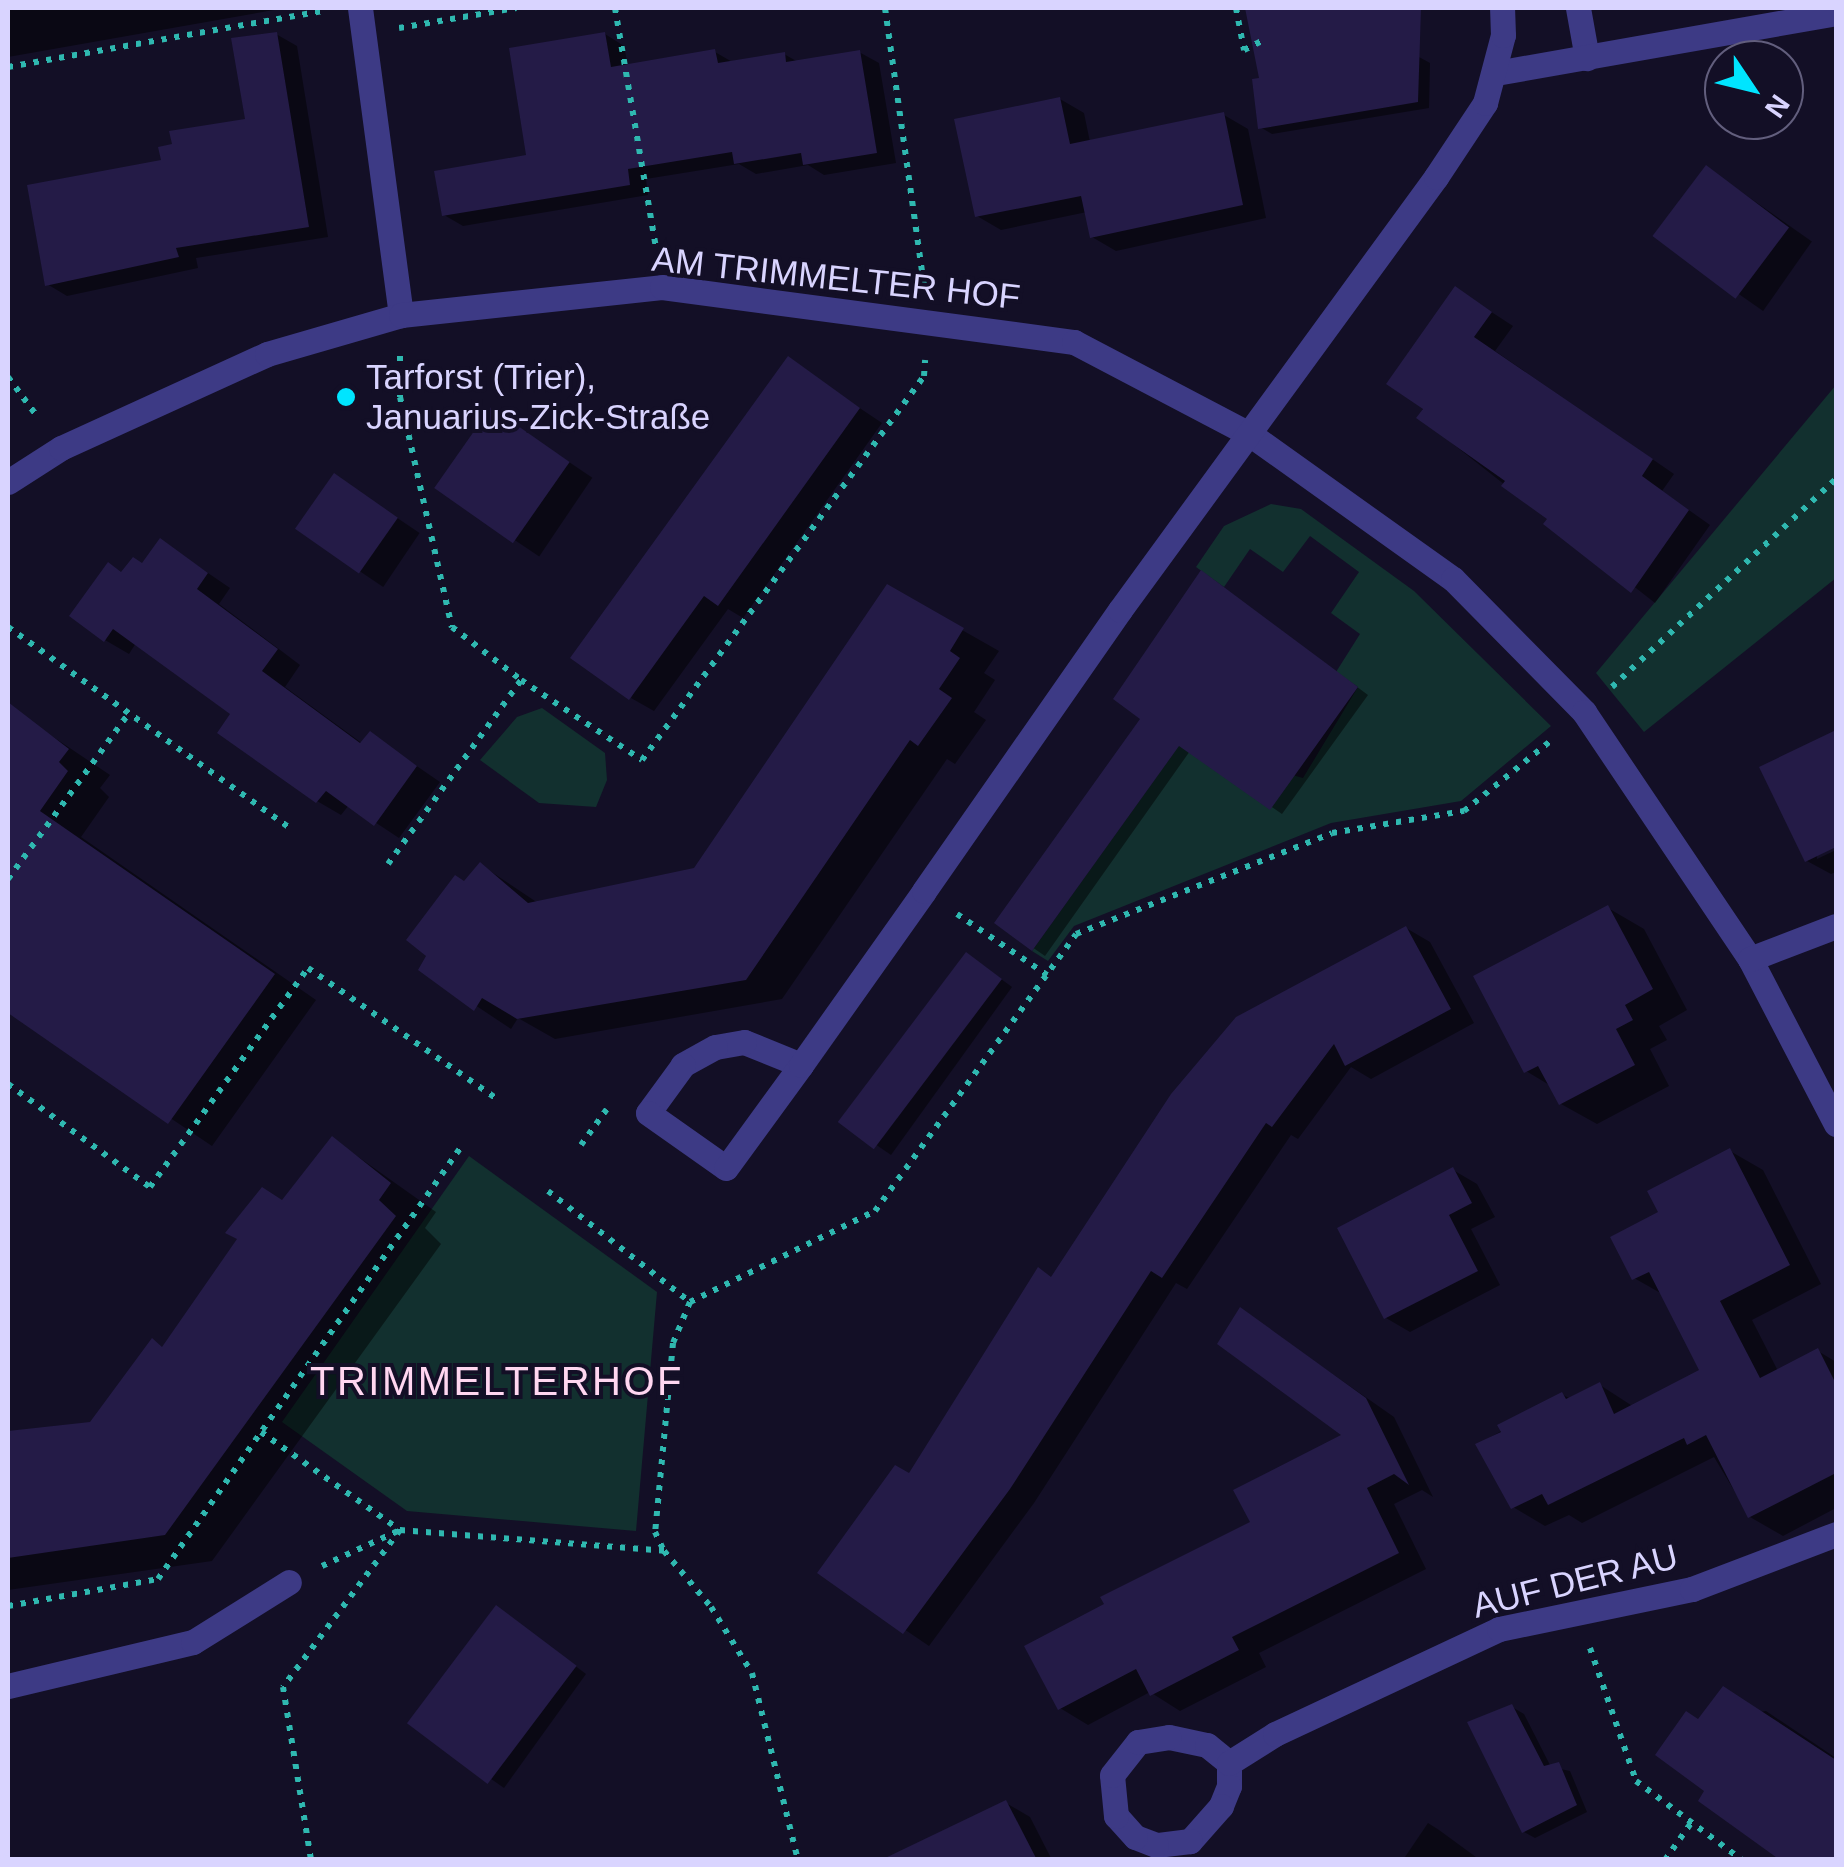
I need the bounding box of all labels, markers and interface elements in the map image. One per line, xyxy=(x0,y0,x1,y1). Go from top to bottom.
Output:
north arrow xyxy=(1704,40,1804,140)
text: N xyxy=(1759,89,1796,124)
street label: AM TRIMMELTER HOF xyxy=(649,238,1023,318)
place label: Tarforst (Trier), Januarius-Zick-Straße xyxy=(366,356,710,438)
marker: Tarforst (Trier), Januarius-Zick-Straße xyxy=(335,386,357,408)
district label: TRIMMELTERHOF xyxy=(310,1357,684,1405)
street label: AUF DER AU xyxy=(1467,1535,1683,1627)

